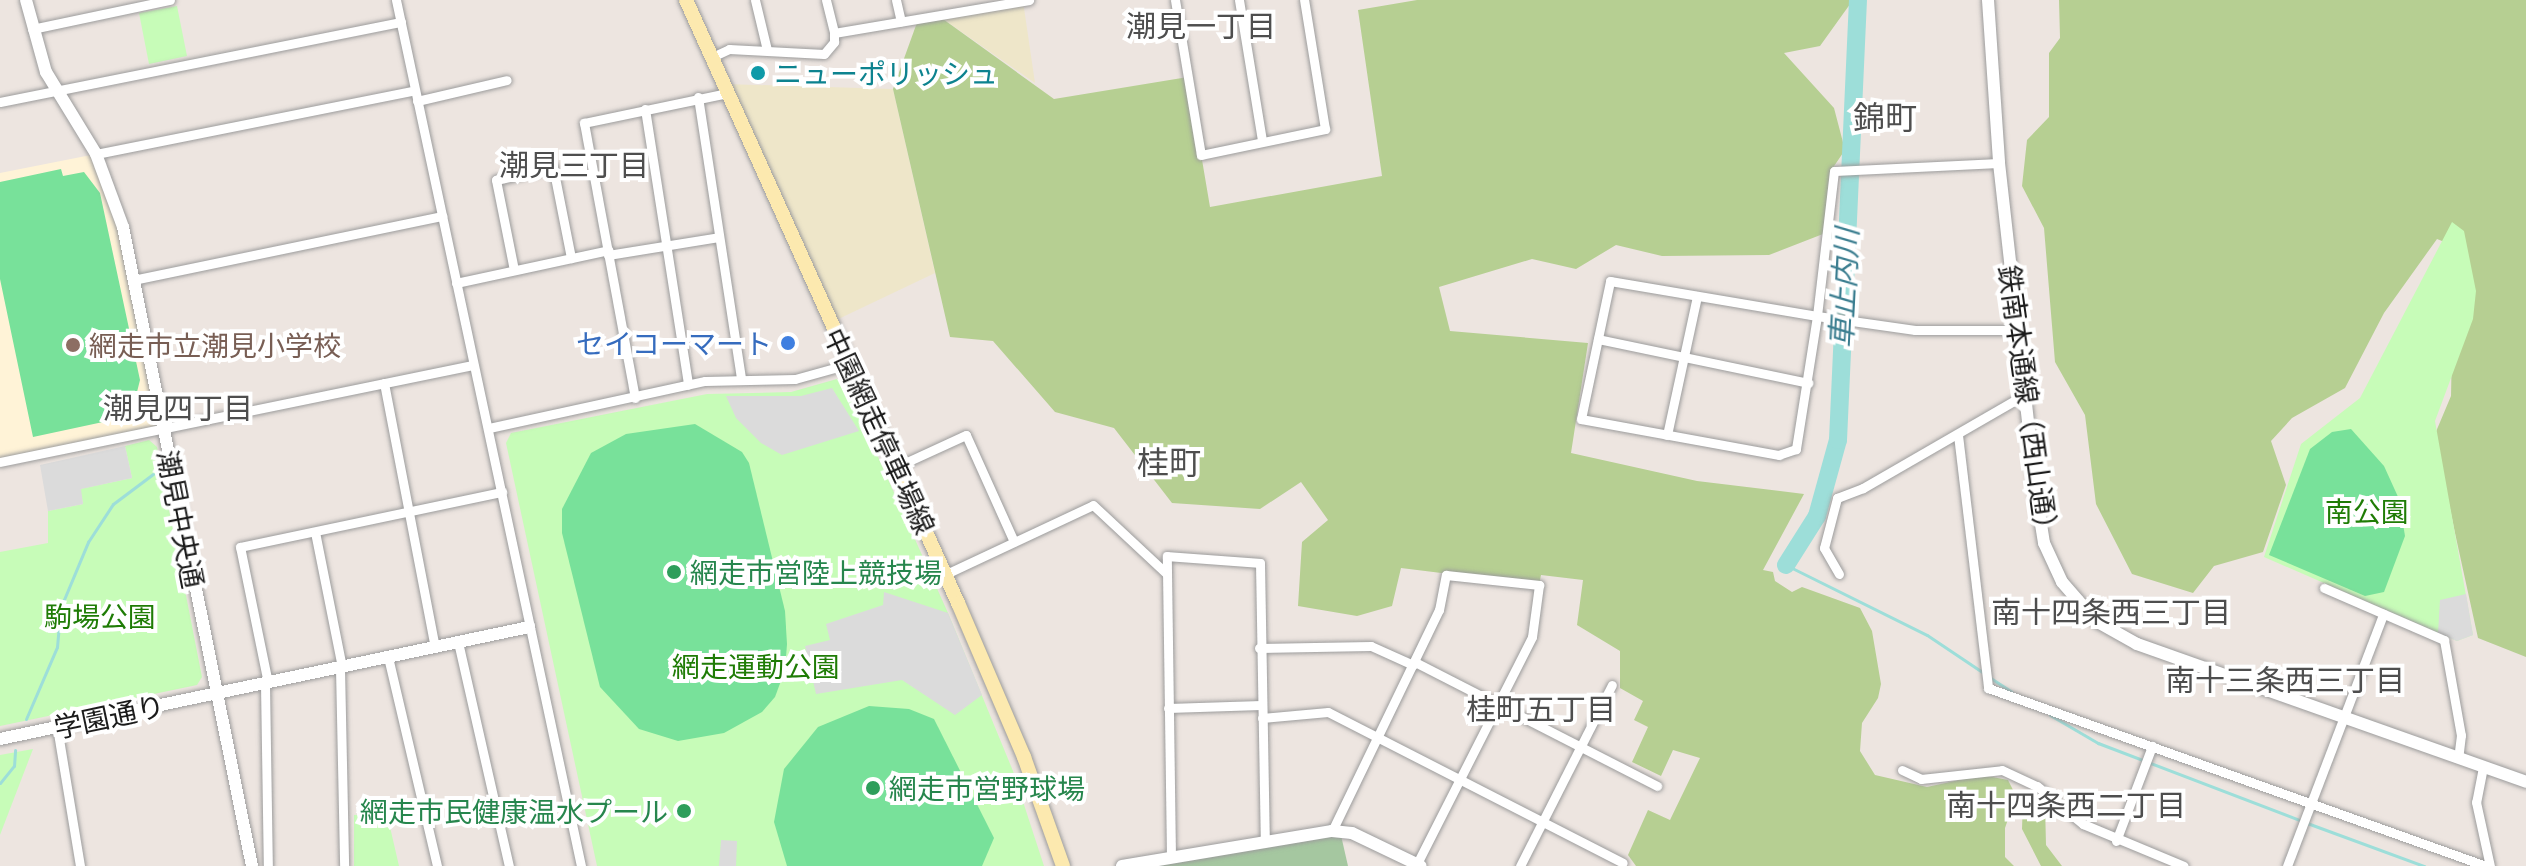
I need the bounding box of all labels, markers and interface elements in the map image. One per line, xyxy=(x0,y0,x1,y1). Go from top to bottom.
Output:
district label: 潮見一丁目 xyxy=(1126,8,1276,44)
place label: ニューポリッシュ xyxy=(774,56,998,90)
marker: ニューポリッシュ xyxy=(749,64,767,82)
district label: 錦町 xyxy=(1853,98,1917,136)
district label: 潮見三丁目 xyxy=(499,147,649,183)
water label: 車止内川 xyxy=(1823,227,1865,349)
street label: 鉄南本通線（西山通） xyxy=(1993,263,2065,545)
street label: 中園網走停車場線 xyxy=(817,322,943,540)
place label: セイコーマート xyxy=(576,326,772,360)
place label: 網走市立潮見小学校 xyxy=(89,328,341,362)
marker: セイコーマート xyxy=(779,334,797,352)
marker: 網走市立潮見小学校 xyxy=(64,336,82,354)
district label: 潮見四丁目 xyxy=(103,390,253,426)
district label: 桂町 xyxy=(1137,443,1201,481)
street label: 潮見中央通 xyxy=(151,447,211,591)
park label: 南公園 xyxy=(2325,494,2409,528)
place label: 網走市営陸上競技場 xyxy=(690,555,942,589)
marker: 網走市営陸上競技場 xyxy=(665,563,683,581)
district label: 南十四条西三丁目 xyxy=(1991,594,2231,630)
park label: 駒場公園 xyxy=(44,599,156,633)
park label: 網走運動公園 xyxy=(672,649,840,683)
district label: 南十三条西三丁目 xyxy=(2165,662,2405,698)
street label: 学園通り xyxy=(51,688,167,744)
district label: 桂町五丁目 xyxy=(1466,691,1616,727)
place label: 網走市営野球場 xyxy=(889,771,1085,805)
marker: 網走市営野球場 xyxy=(864,779,882,797)
district label: 南十四条西二丁目 xyxy=(1946,787,2186,823)
place label: 網走市民健康温水プール xyxy=(360,794,668,828)
marker: 網走市民健康温水プール xyxy=(675,802,693,820)

